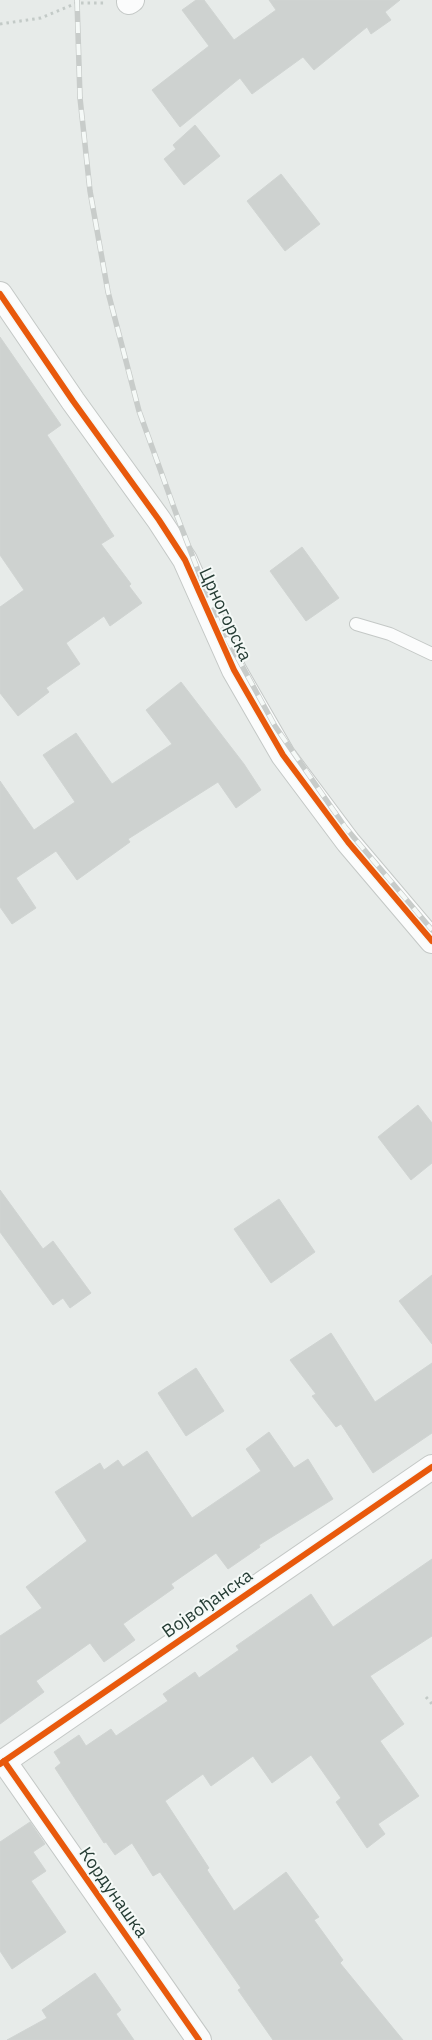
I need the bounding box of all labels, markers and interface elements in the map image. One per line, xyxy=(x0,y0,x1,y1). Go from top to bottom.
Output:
street label: Црногорска xyxy=(194,564,258,665)
street label: Војвођанска xyxy=(157,1563,257,1643)
street label: Кордунашка xyxy=(74,1842,154,1942)

